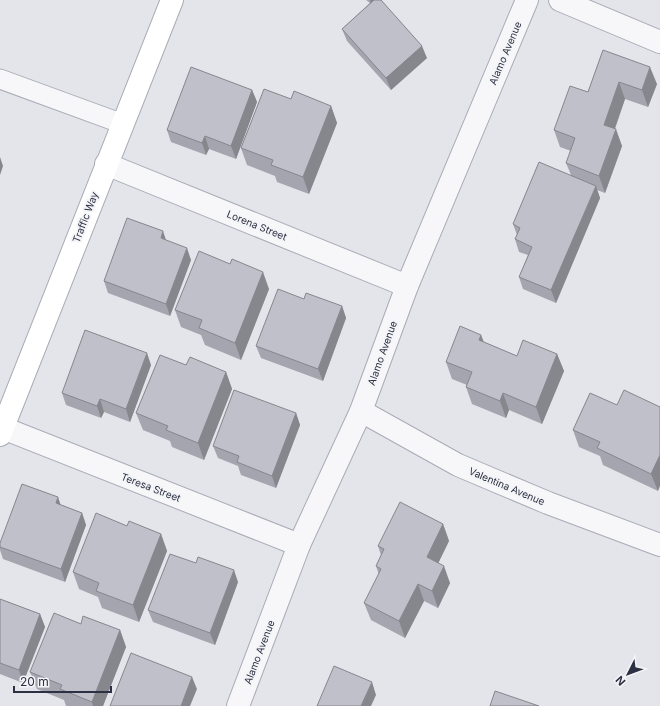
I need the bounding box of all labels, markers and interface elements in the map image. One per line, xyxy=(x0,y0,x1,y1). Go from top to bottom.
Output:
street label: Alamo Avenue xyxy=(486,19,524,86)
street label: Traffic Way xyxy=(70,189,100,244)
street label: Lorena Street xyxy=(225,208,289,243)
street label: Alamo Avenue xyxy=(365,319,399,387)
street label: Valentina Avenue xyxy=(467,465,547,507)
street label: Teresa Street xyxy=(120,470,183,504)
street label: Alamo Avenue xyxy=(241,618,277,686)
north arrow xyxy=(608,654,648,694)
scale bar xyxy=(14,668,111,694)
text: N xyxy=(613,673,629,688)
text: 20 m xyxy=(20,674,49,689)

